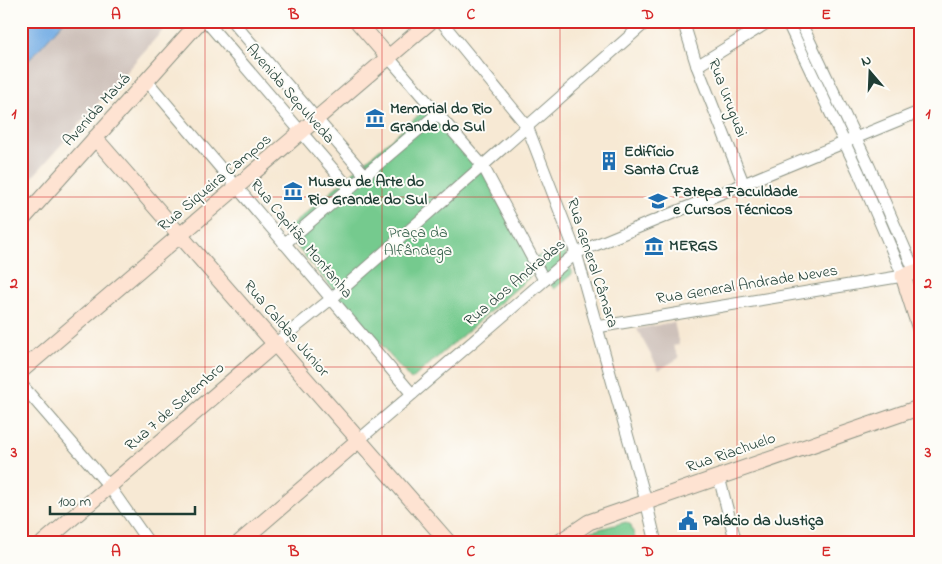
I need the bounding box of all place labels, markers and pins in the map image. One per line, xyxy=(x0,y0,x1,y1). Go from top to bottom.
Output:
place label: Memorial do Rio Grande do Sul xyxy=(390,97,492,139)
museum icon: Memorial do Rio Grande do Sul xyxy=(364,107,386,129)
place label: Edifício Santa Cruz xyxy=(624,140,700,182)
building icon: Edifício Santa Cruz xyxy=(598,150,620,172)
place label: Museu de Arte do Rio Grande do Sul xyxy=(307,170,427,212)
museum icon: Museu de Arte do Rio Grande do Sul xyxy=(282,180,304,202)
place label: Fatepa Faculdade e Cursos Técnicos xyxy=(672,180,798,222)
school or university icon: Fatepa Faculdade e Cursos Técnicos xyxy=(647,190,669,212)
place label: MERGS xyxy=(669,234,718,258)
museum icon: MERGS xyxy=(643,235,665,257)
place label: Palácio da Justiça xyxy=(703,509,824,533)
public building icon: Palácio da Justiça xyxy=(677,510,699,532)

